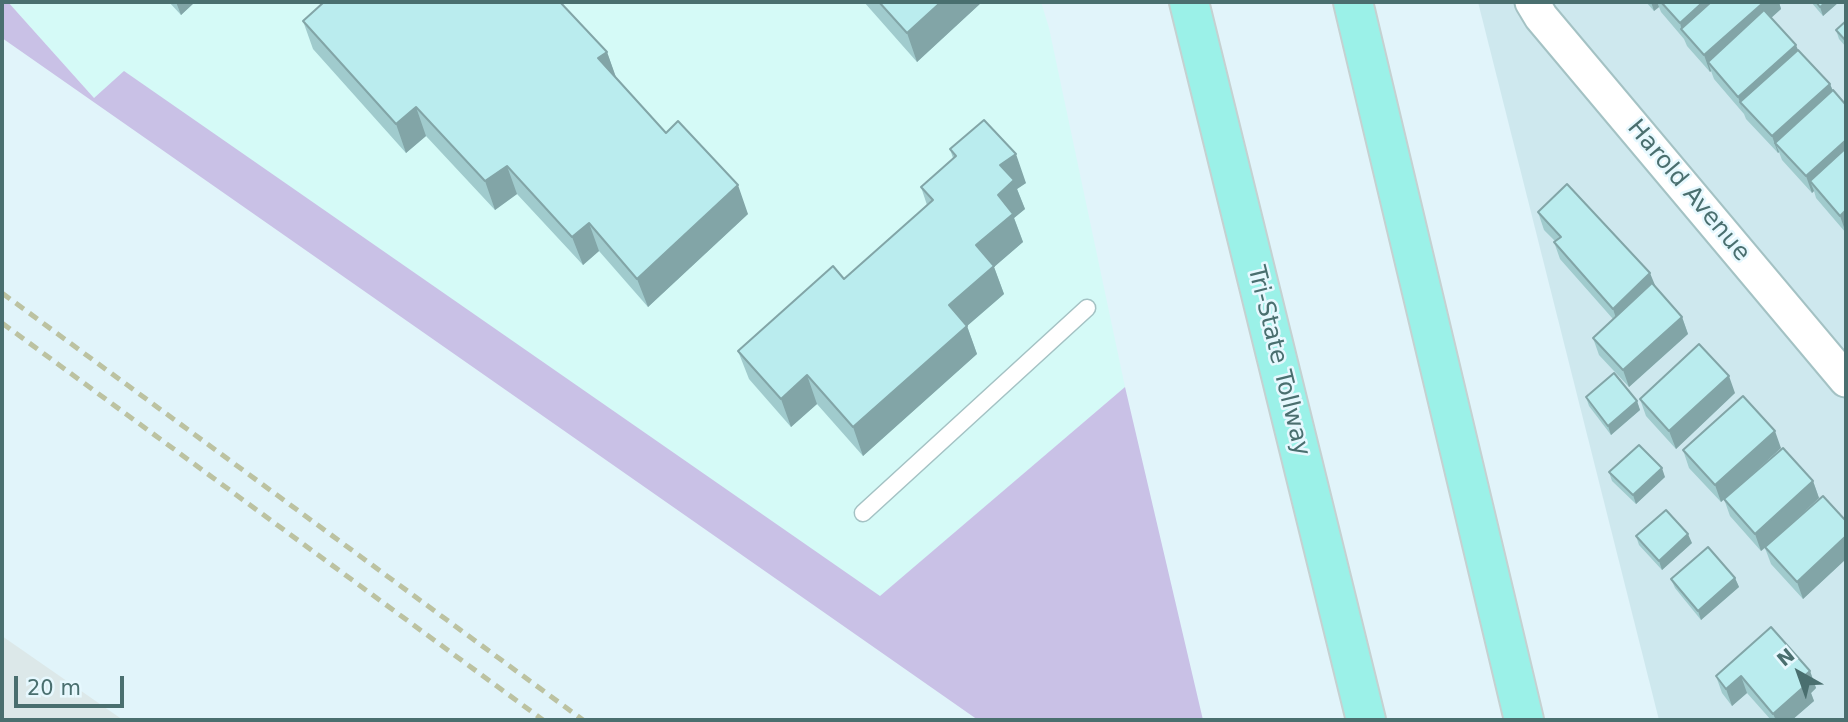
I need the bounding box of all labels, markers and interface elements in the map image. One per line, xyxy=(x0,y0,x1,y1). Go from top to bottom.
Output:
street label: Harold Avenue xyxy=(1621,115,1755,267)
street label: Tri-State Tollway xyxy=(1240,263,1316,459)
north arrow xyxy=(1764,638,1834,708)
text: N xyxy=(1772,643,1799,670)
scale bar xyxy=(18,662,128,706)
text: 20 m xyxy=(27,676,81,700)

